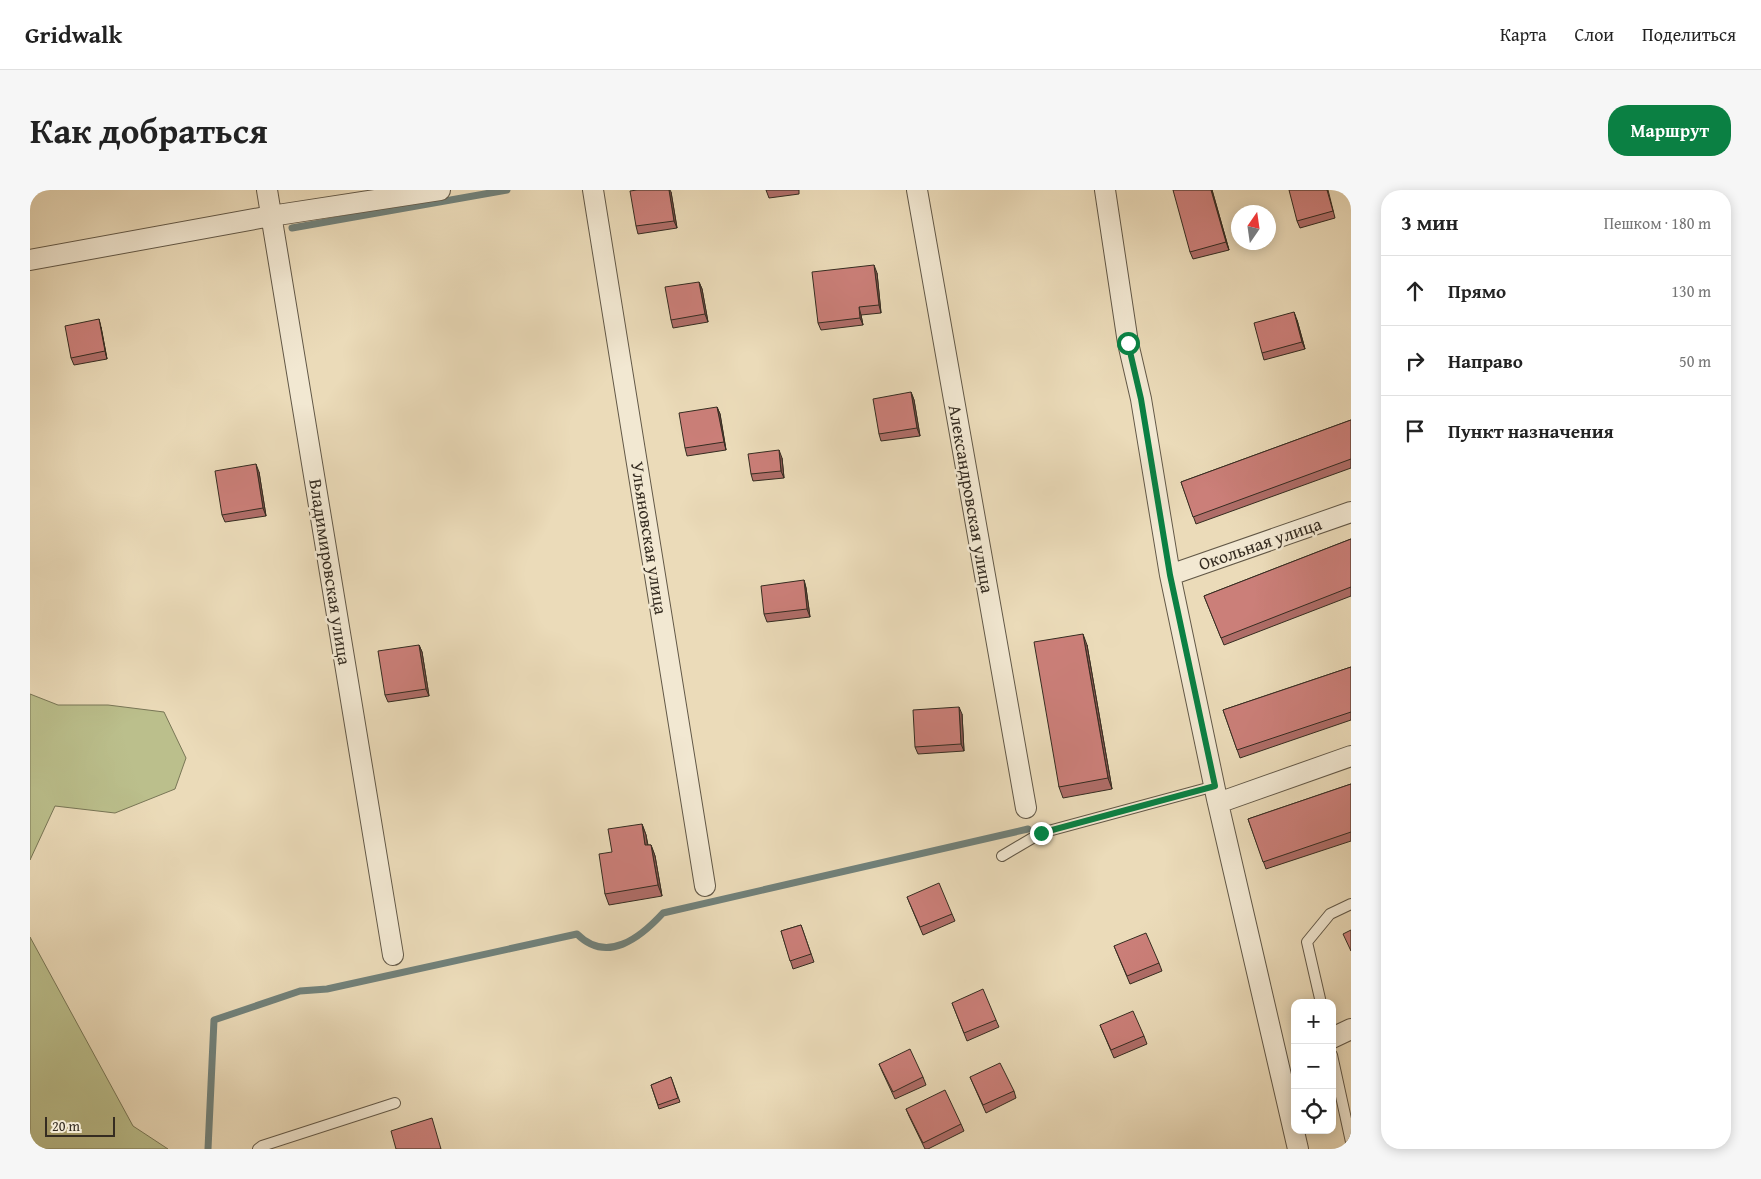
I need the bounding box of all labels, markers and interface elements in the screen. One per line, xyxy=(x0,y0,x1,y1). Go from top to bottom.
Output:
text: Gridwalk xyxy=(25,17,122,52)
text: Карта xyxy=(1500,21,1547,48)
text: Слои xyxy=(1575,21,1614,48)
text: Поделиться xyxy=(1642,21,1736,48)
text: Как добраться xyxy=(30,105,268,156)
button: Маршрут xyxy=(1608,105,1731,156)
north arrow xyxy=(1231,205,1276,250)
text: 3 мин xyxy=(1401,207,1458,238)
text: Пешком · 180 m xyxy=(1604,211,1711,235)
icon: ahead xyxy=(1401,277,1429,305)
text: Прямо xyxy=(1448,277,1506,305)
text: 130 m xyxy=(1671,279,1711,303)
route start xyxy=(1117,332,1140,355)
icon: right xyxy=(1401,347,1429,375)
text: Направо xyxy=(1448,347,1523,375)
text: 50 m xyxy=(1679,349,1711,373)
street label: Александровская улица xyxy=(942,403,1001,596)
icon: arrive xyxy=(1401,417,1429,445)
text: Пункт назначения xyxy=(1448,417,1614,445)
street label: Ульяновская улица xyxy=(624,459,675,617)
street label: Владимировская улица xyxy=(302,477,359,667)
street label: Окольная улица xyxy=(1195,510,1325,577)
route end xyxy=(1030,822,1053,845)
map controls xyxy=(1291,999,1336,1134)
button: + xyxy=(1291,999,1336,1044)
button: − xyxy=(1291,1044,1336,1089)
button: locate xyxy=(1291,1089,1336,1134)
scale bar xyxy=(45,1114,115,1137)
text: 20 m xyxy=(52,1116,80,1136)

